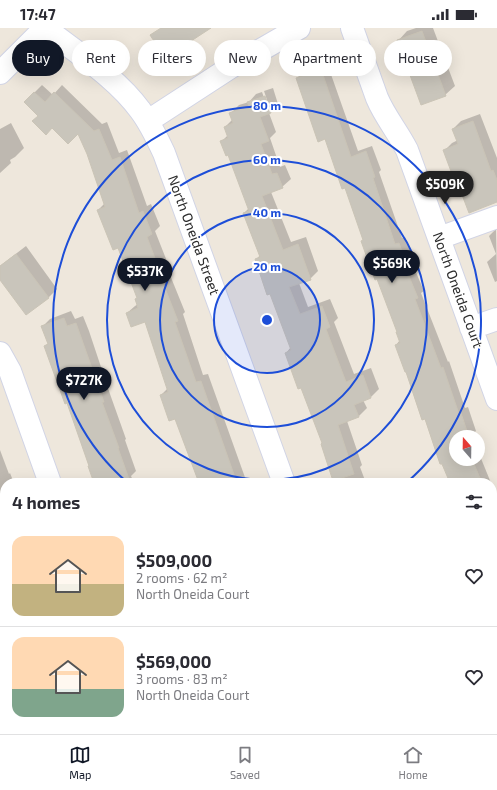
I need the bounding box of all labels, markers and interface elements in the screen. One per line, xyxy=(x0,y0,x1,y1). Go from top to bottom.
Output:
text: 17:47 xyxy=(20,5,56,23)
chip: Buy xyxy=(12,40,64,76)
chip: Rent xyxy=(72,40,130,76)
chip: Filters xyxy=(138,40,206,76)
chip: New xyxy=(214,40,271,76)
chip: Apartment xyxy=(279,40,376,76)
chip: House xyxy=(384,40,452,76)
text: 80 m xyxy=(253,98,281,112)
text: 60 m xyxy=(253,152,281,166)
pin: $509K xyxy=(417,171,473,205)
street label: North Oneida Street xyxy=(165,173,224,297)
text: $509K xyxy=(426,176,464,192)
text: 40 m xyxy=(253,205,281,219)
street label: North Oneida Court xyxy=(430,230,487,350)
pin: $569K xyxy=(364,250,420,284)
text: $569K xyxy=(373,255,411,271)
pin: $537K xyxy=(117,258,173,292)
text: 20 m xyxy=(253,259,281,273)
text: $537K xyxy=(126,263,164,279)
centre of rings xyxy=(260,313,274,327)
pin: $727K xyxy=(56,367,112,401)
text: $727K xyxy=(65,372,103,388)
north arrow xyxy=(449,430,485,466)
map controls xyxy=(449,430,485,466)
icon: filters xyxy=(463,491,485,513)
text: 4 homes xyxy=(12,492,80,512)
text: $509,000 xyxy=(136,550,212,570)
icon: home xyxy=(44,552,92,600)
icon: heart xyxy=(463,565,485,587)
text: 2 rooms · 62 m² xyxy=(136,570,227,586)
text: North Oneida Court xyxy=(136,586,249,602)
text: $569,000 xyxy=(136,651,212,671)
icon: home xyxy=(44,653,92,701)
icon: heart xyxy=(463,666,485,688)
text: 3 rooms · 83 m² xyxy=(136,671,228,687)
text: North Oneida Court xyxy=(136,687,249,703)
tab: Map xyxy=(69,744,91,781)
tab: Saved xyxy=(230,744,260,781)
tab: Home xyxy=(399,744,428,781)

